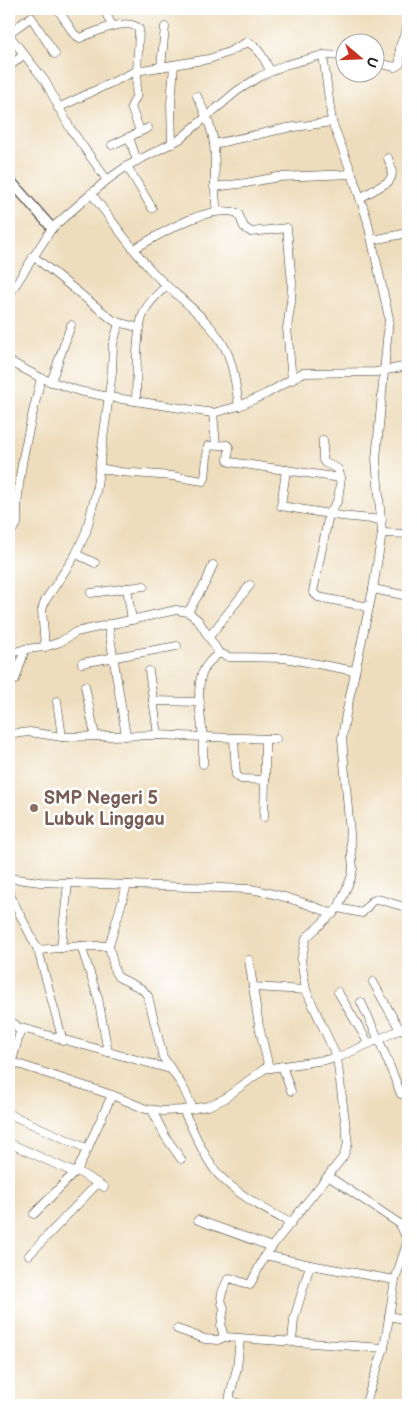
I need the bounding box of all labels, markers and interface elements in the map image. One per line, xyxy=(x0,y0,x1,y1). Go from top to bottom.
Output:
north arrow xyxy=(334,32,384,82)
text: U xyxy=(362,55,381,70)
place label: SMP Negeri 5 Lubuk Linggau xyxy=(44,788,165,830)
marker: SMP Negeri 5 Lubuk Linggau xyxy=(28,802,40,814)

